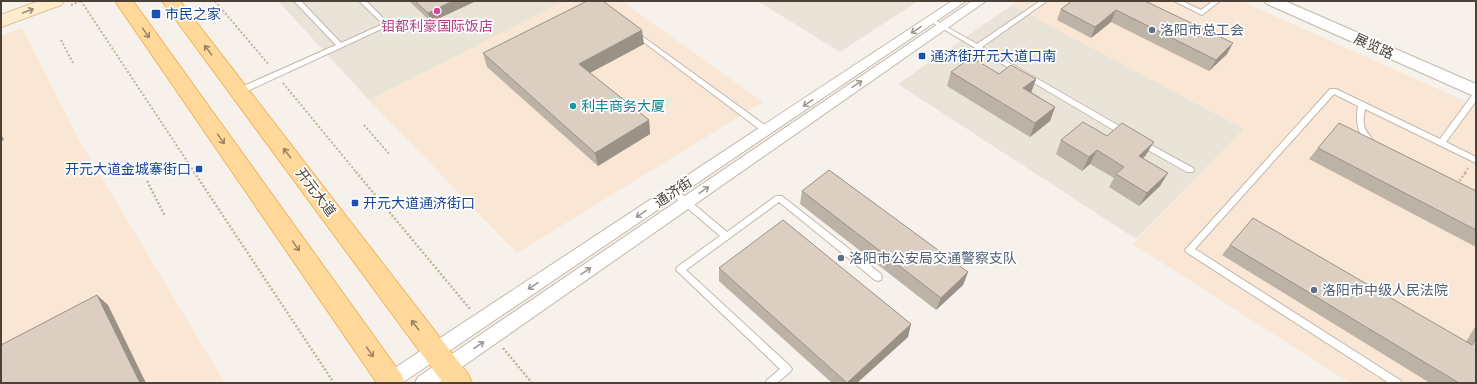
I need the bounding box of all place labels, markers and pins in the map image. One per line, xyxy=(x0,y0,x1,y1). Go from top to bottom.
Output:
place label: 市民之家 xyxy=(165,6,221,23)
marker: 钼都利豪国际饭店 xyxy=(432,6,442,16)
marker: 市民之家 xyxy=(150,8,162,20)
place label: 钼都利豪国际饭店 xyxy=(381,18,493,35)
place label: 洛阳市总工会 xyxy=(1160,22,1244,39)
marker: 洛阳市总工会 xyxy=(1147,25,1157,35)
place label: 通济街开元大道口南 xyxy=(930,48,1056,65)
marker: 通济街开元大道口南 xyxy=(917,51,927,61)
place label: 利丰商务大厦 xyxy=(581,98,665,115)
marker: 利丰商务大厦 xyxy=(568,101,578,111)
place label: 开元大道金城寨街口 xyxy=(65,161,191,178)
marker: 开元大道金城寨街口 xyxy=(194,164,204,174)
place label: 开元大道通济街口 xyxy=(363,195,475,212)
marker: 开元大道通济街口 xyxy=(350,198,360,208)
place label: 洛阳市公安局交通警察支队 xyxy=(849,250,1017,267)
marker: 洛阳市公安局交通警察支队 xyxy=(836,253,846,263)
place label: 洛阳市中级人民法院 xyxy=(1322,282,1448,299)
marker: 洛阳市中级人民法院 xyxy=(1309,285,1319,295)

